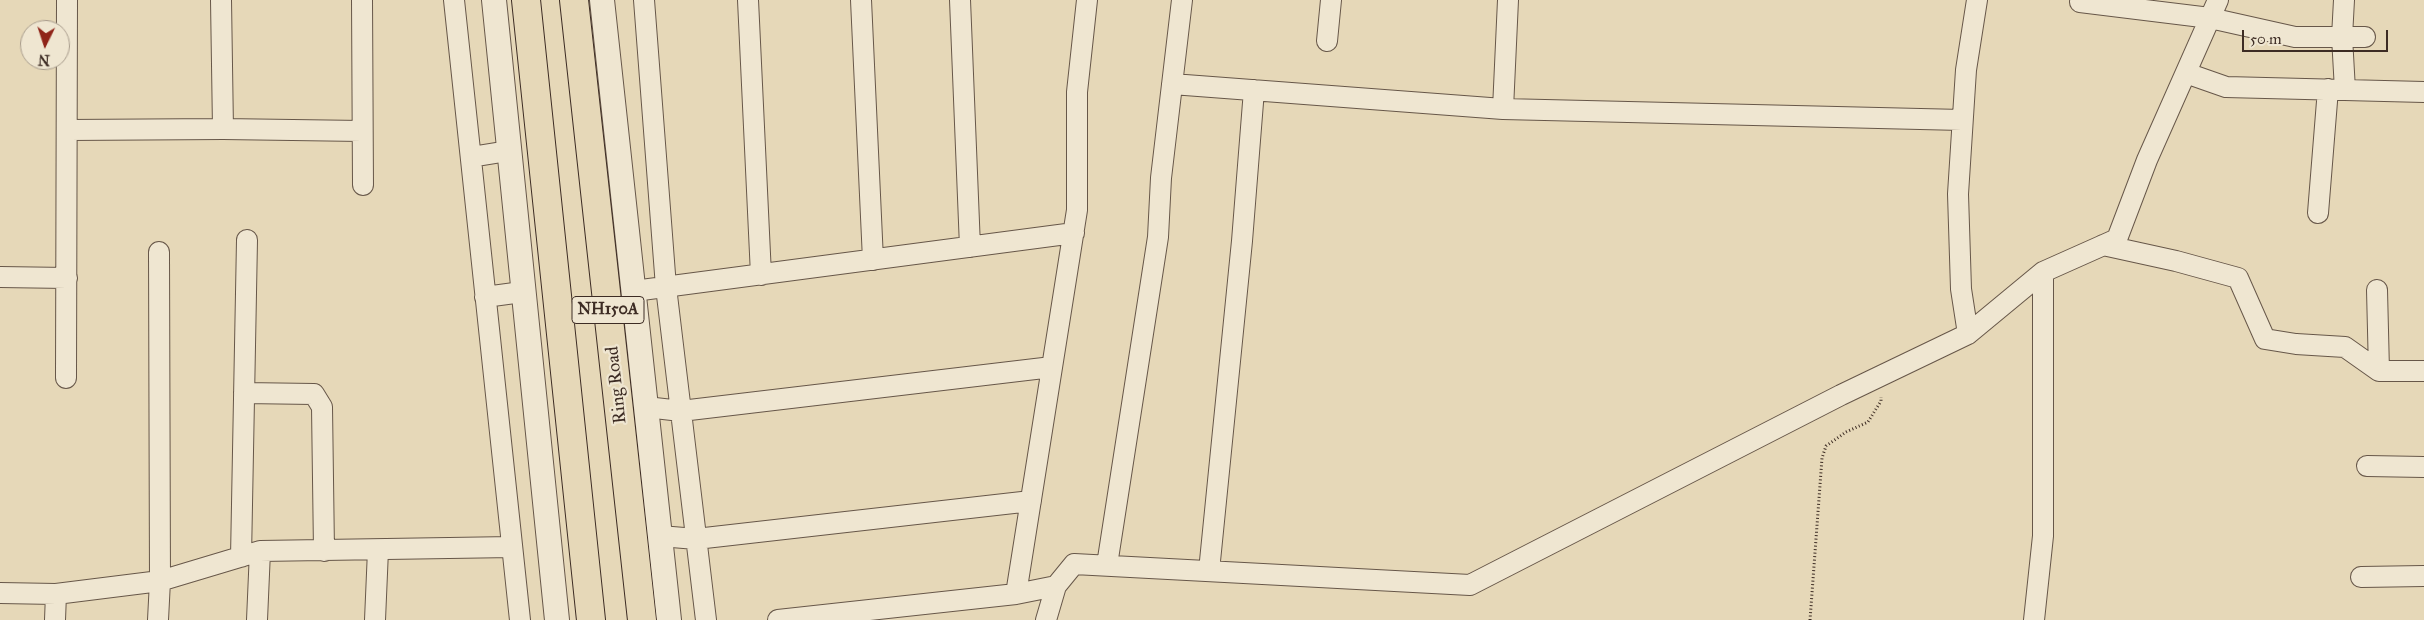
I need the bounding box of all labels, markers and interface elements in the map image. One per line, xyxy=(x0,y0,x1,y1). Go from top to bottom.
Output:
north arrow xyxy=(20,20,70,70)
scale bar xyxy=(2244,20,2390,52)
text: 50 m xyxy=(2250,30,2282,48)
text: N xyxy=(37,51,51,68)
road number: NH150A xyxy=(572,296,644,324)
street label: Ring Road xyxy=(602,345,632,425)

